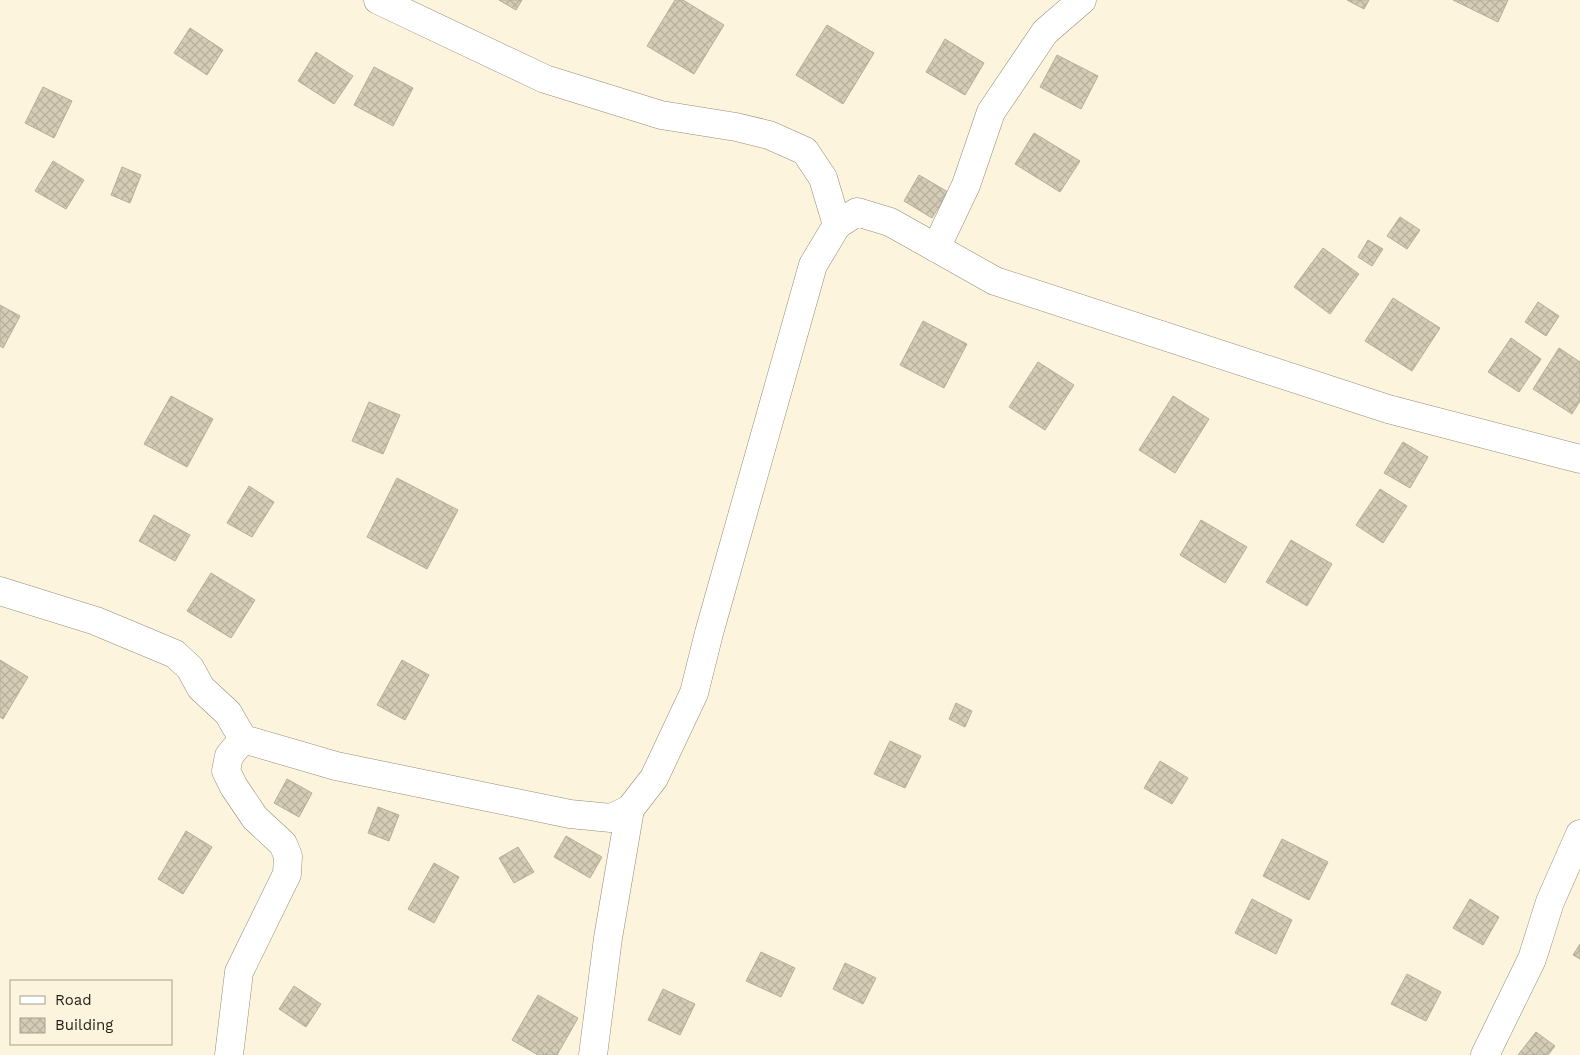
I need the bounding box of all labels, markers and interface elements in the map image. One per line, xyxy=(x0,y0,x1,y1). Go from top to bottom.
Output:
legend xyxy=(10,980,172,1045)
text: Road xyxy=(55,991,92,1009)
text: Building xyxy=(55,1016,113,1034)

